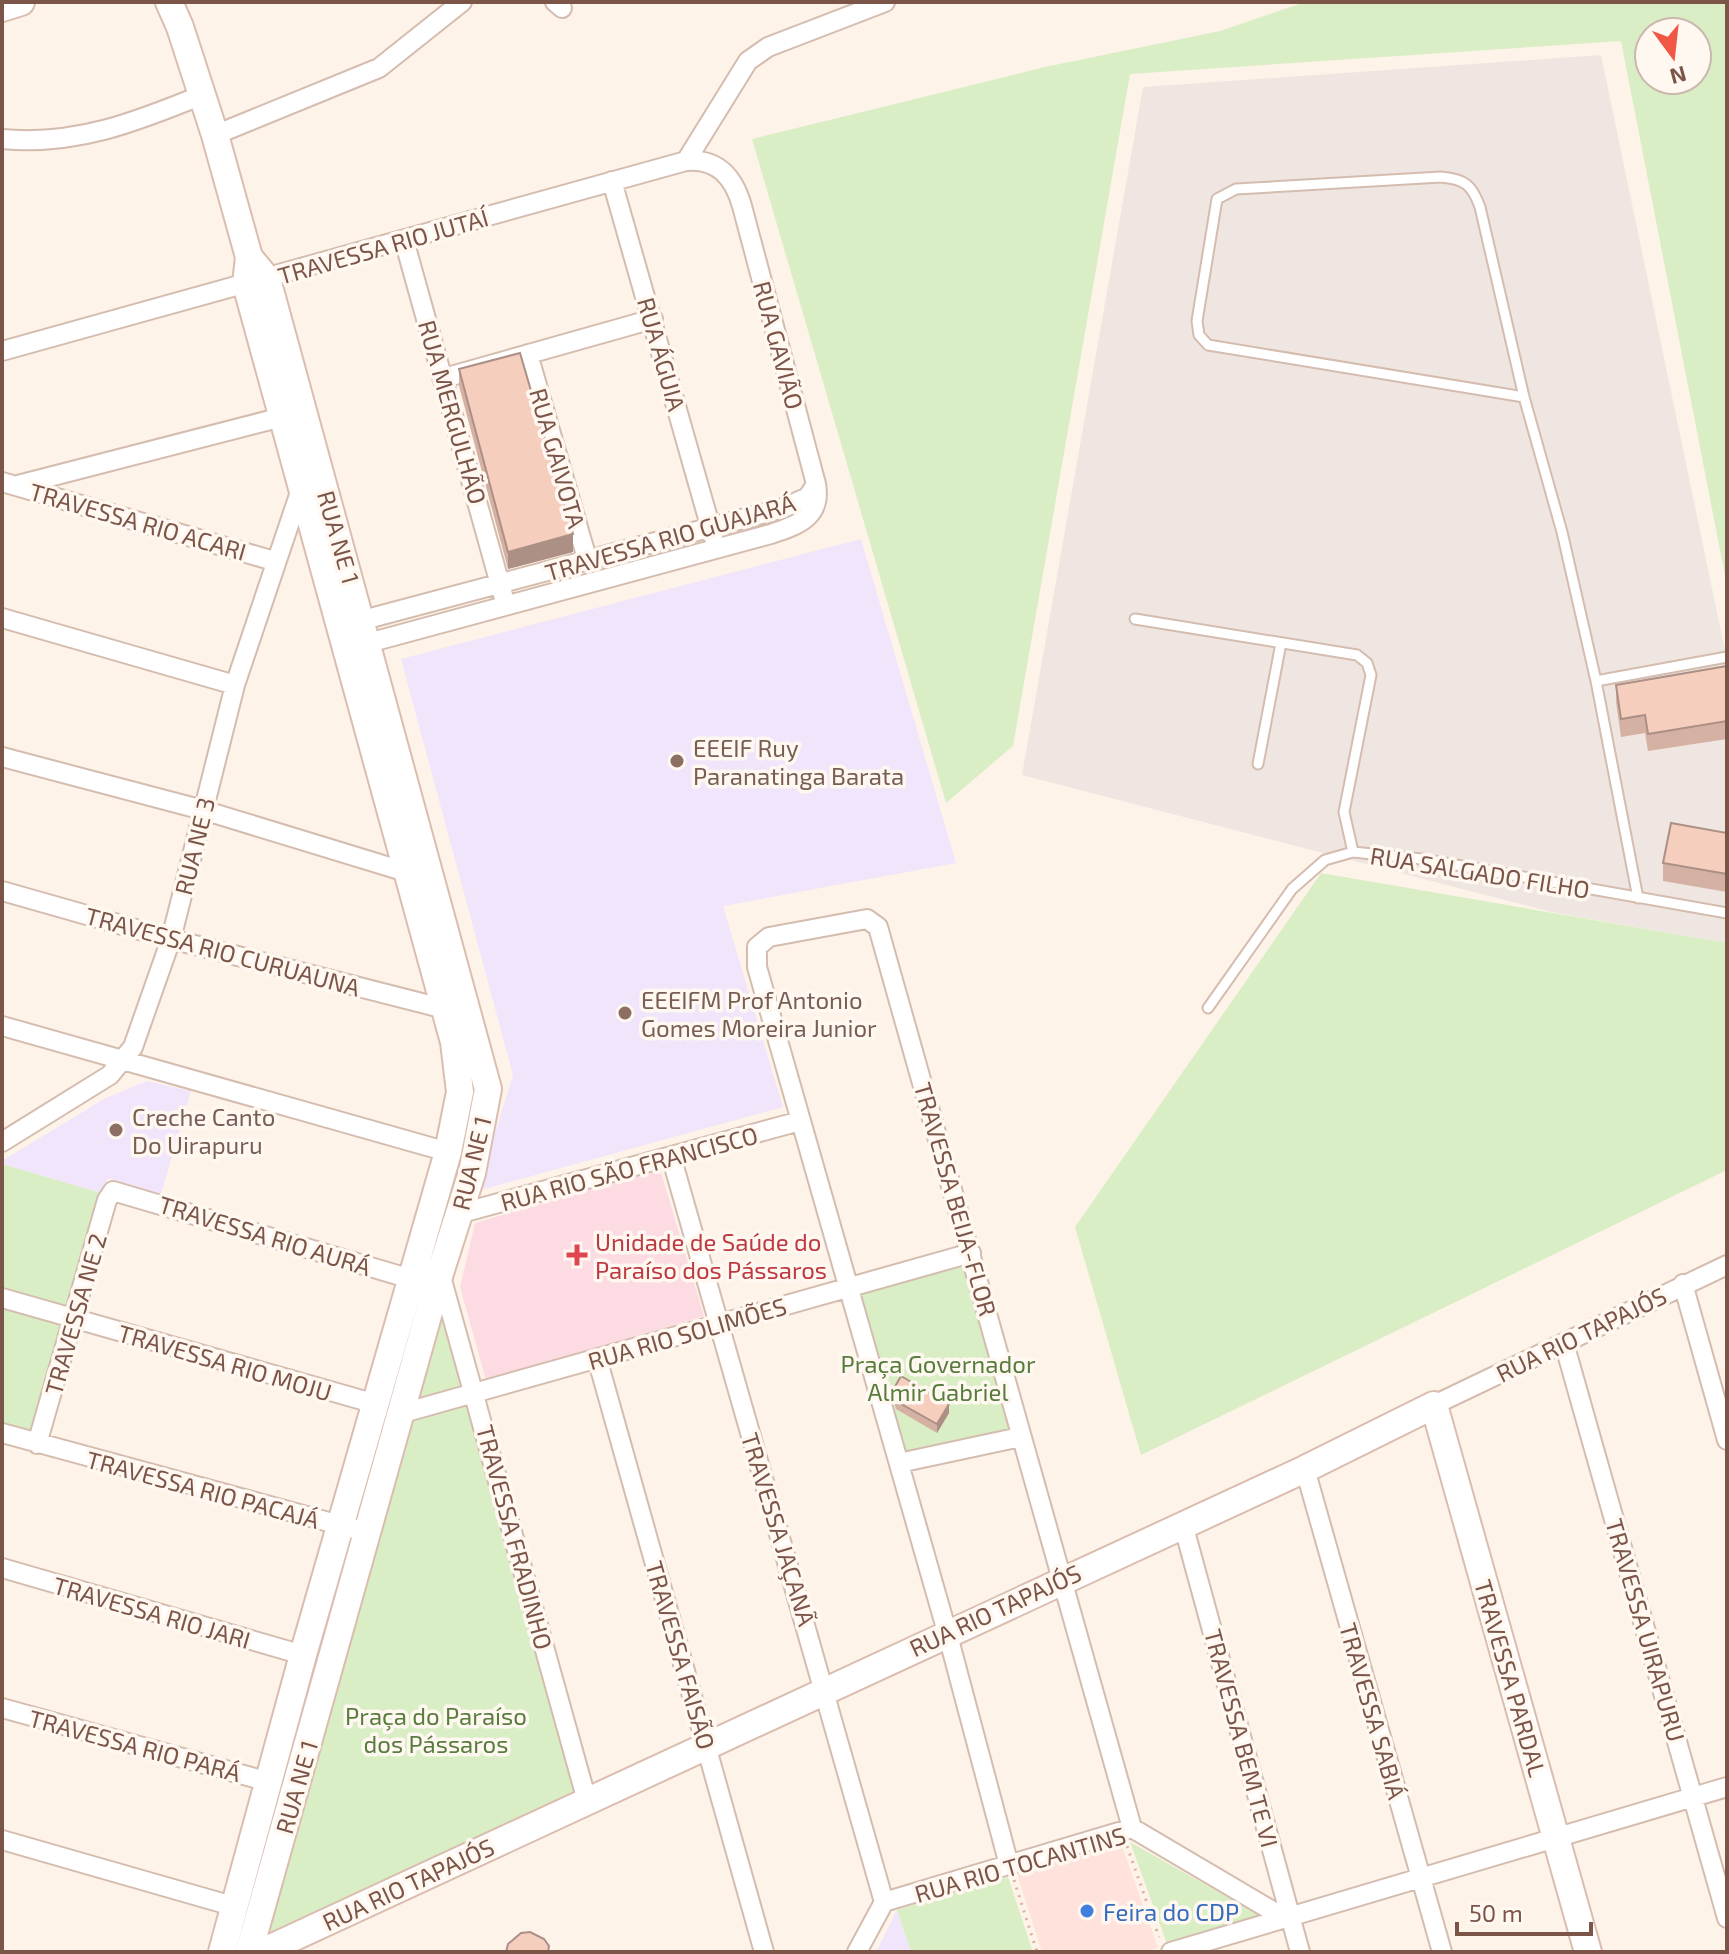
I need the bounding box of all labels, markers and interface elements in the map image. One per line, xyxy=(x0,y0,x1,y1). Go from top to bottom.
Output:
north arrow xyxy=(1633,16,1713,96)
text: N xyxy=(1667,62,1689,91)
street label: TRAVESSA RIO JUTAÍ xyxy=(274,202,492,290)
street label: RUA GAVIÃO xyxy=(748,278,810,412)
street label: RUA ÁGUIA xyxy=(632,294,692,414)
street label: RUA MERGULHÃO xyxy=(413,317,493,507)
street label: RUA GAIVOTA xyxy=(524,385,592,531)
street label: TRAVESSA RIO ACARI xyxy=(26,476,250,566)
street label: RUA NE 1 xyxy=(312,487,366,587)
street label: TRAVESSA RIO GUAJARÁ xyxy=(542,487,798,587)
place label: EEEIF Ruy Paranatinga Barata xyxy=(693,733,904,790)
marker: EEEIF Ruy Paranatinga Barata xyxy=(668,752,686,770)
street label: RUA NE 3 xyxy=(168,794,220,898)
street label: RUA SALGADO FILHO xyxy=(1368,840,1592,904)
street label: TRAVESSA RIO CURUAUNA xyxy=(83,900,364,1002)
place label: EEEIFM Prof Antonio Gomes Moreira Junior xyxy=(641,985,877,1042)
marker: EEEIFM Prof Antonio Gomes Moreira Junior xyxy=(616,1004,634,1022)
street label: TRAVESSA BEIJA-FLOR xyxy=(909,1079,1003,1319)
place label: Creche Canto Do Uirapuru xyxy=(132,1102,275,1159)
street label: RUA NE 1 xyxy=(445,1113,497,1213)
street label: RUA RIO SÃO FRANCISCO xyxy=(497,1120,761,1216)
marker: Creche Canto Do Uirapuru xyxy=(107,1121,125,1139)
street label: TRAVESSA RIO AURÁ xyxy=(156,1189,375,1281)
place label: Unidade de Saúde do Paraíso dos Pássaros xyxy=(595,1227,827,1284)
street label: TRAVESSA NE 2 xyxy=(38,1230,112,1398)
marker: Unidade de Saúde do Paraíso dos Pássaros xyxy=(566,1244,588,1266)
street label: RUA RIO TAPAJÓS xyxy=(1491,1280,1671,1388)
street label: RUA RIO SOLIMÕES xyxy=(584,1291,790,1375)
street label: TRAVESSA RIO MOJU xyxy=(115,1318,335,1406)
park label: Praça Governador Almir Gabriel xyxy=(841,1349,1036,1406)
street label: TRAVESSA FRADINHO xyxy=(471,1421,559,1653)
street label: TRAVESSA JAÇANÃ xyxy=(735,1429,822,1629)
street label: TRAVESSA RIO PACAJÁ xyxy=(83,1444,323,1534)
street label: TRAVESSA UIRAPURU xyxy=(1600,1515,1692,1745)
street label: TRAVESSA FAISÃO xyxy=(640,1557,722,1753)
street label: RUA RIO TAPAJÓS xyxy=(905,1558,1085,1662)
street label: TRAVESSA RIO JARI xyxy=(50,1570,254,1654)
street label: TRAVESSA PARDAL xyxy=(1469,1576,1553,1780)
street label: TRAVESSA SABIÁ xyxy=(1334,1619,1412,1803)
street label: TRAVESSA BEM TE VI xyxy=(1199,1626,1285,1850)
park label: Praça do Paraíso dos Pássaros xyxy=(345,1701,527,1758)
street label: TRAVESSA RIO PARÁ xyxy=(26,1703,244,1787)
street label: RUA NE 1 xyxy=(269,1737,323,1837)
street label: RUA RIO TOCANTINS xyxy=(911,1820,1129,1908)
street label: RUA RIO TAPAJÓS xyxy=(318,1832,498,1936)
scale bar xyxy=(1457,1886,1591,1936)
place label: Feira do CDP xyxy=(1103,1897,1239,1926)
text: 50 m xyxy=(1469,1898,1523,1927)
marker: Feira do CDP xyxy=(1078,1902,1096,1920)

